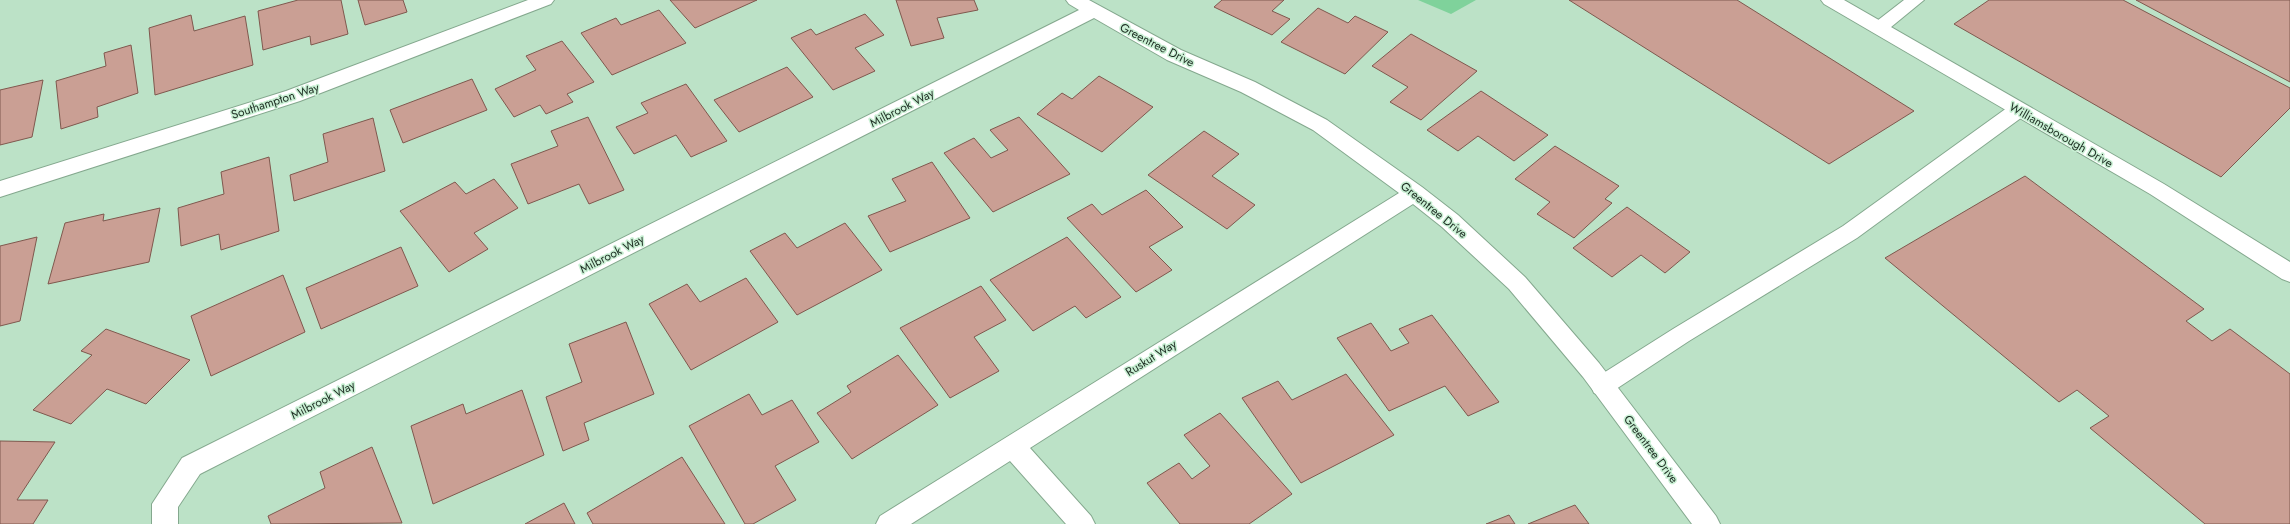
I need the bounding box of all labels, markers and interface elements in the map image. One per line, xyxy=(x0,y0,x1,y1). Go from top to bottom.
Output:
street label: Greentree Drive xyxy=(1117,19,1197,71)
street label: Southampton Way xyxy=(229,78,322,124)
street label: Milbrook Way xyxy=(867,84,938,132)
street label: Williamsborough Drive xyxy=(2006,98,2116,172)
street label: Greentree Drive xyxy=(1397,177,1471,243)
street label: Milbrook Way xyxy=(577,230,648,278)
street label: Ruskut Way xyxy=(1122,335,1181,381)
street label: Milbrook Way xyxy=(288,376,359,424)
street label: Greentree Drive xyxy=(1619,411,1683,487)

